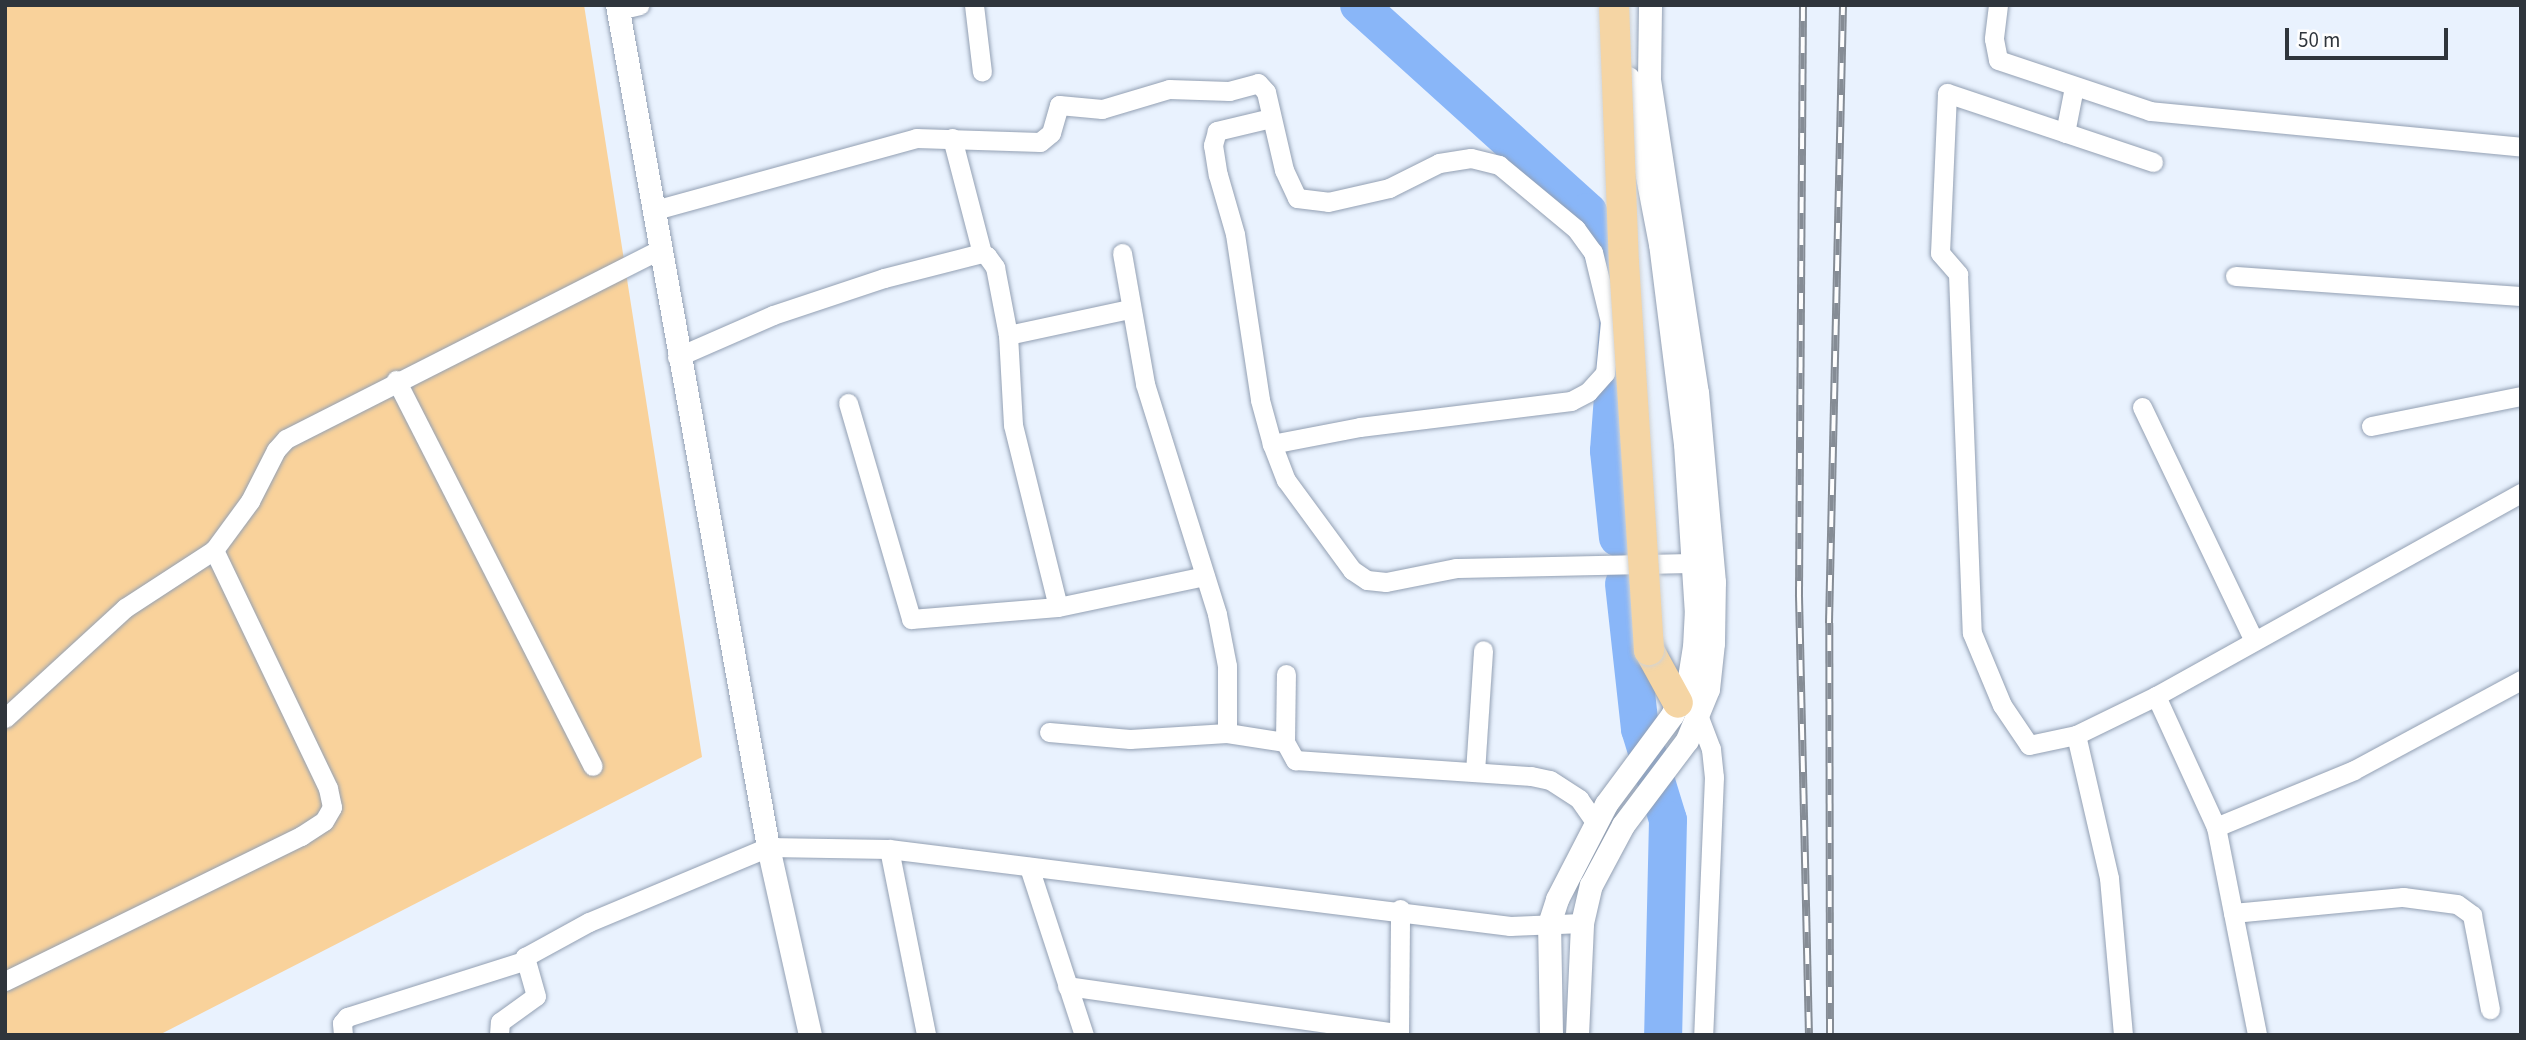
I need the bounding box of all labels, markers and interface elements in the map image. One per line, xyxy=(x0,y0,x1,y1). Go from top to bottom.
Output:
scale bar xyxy=(2288,14,2451,58)
text: 50 m xyxy=(2298,25,2340,55)

